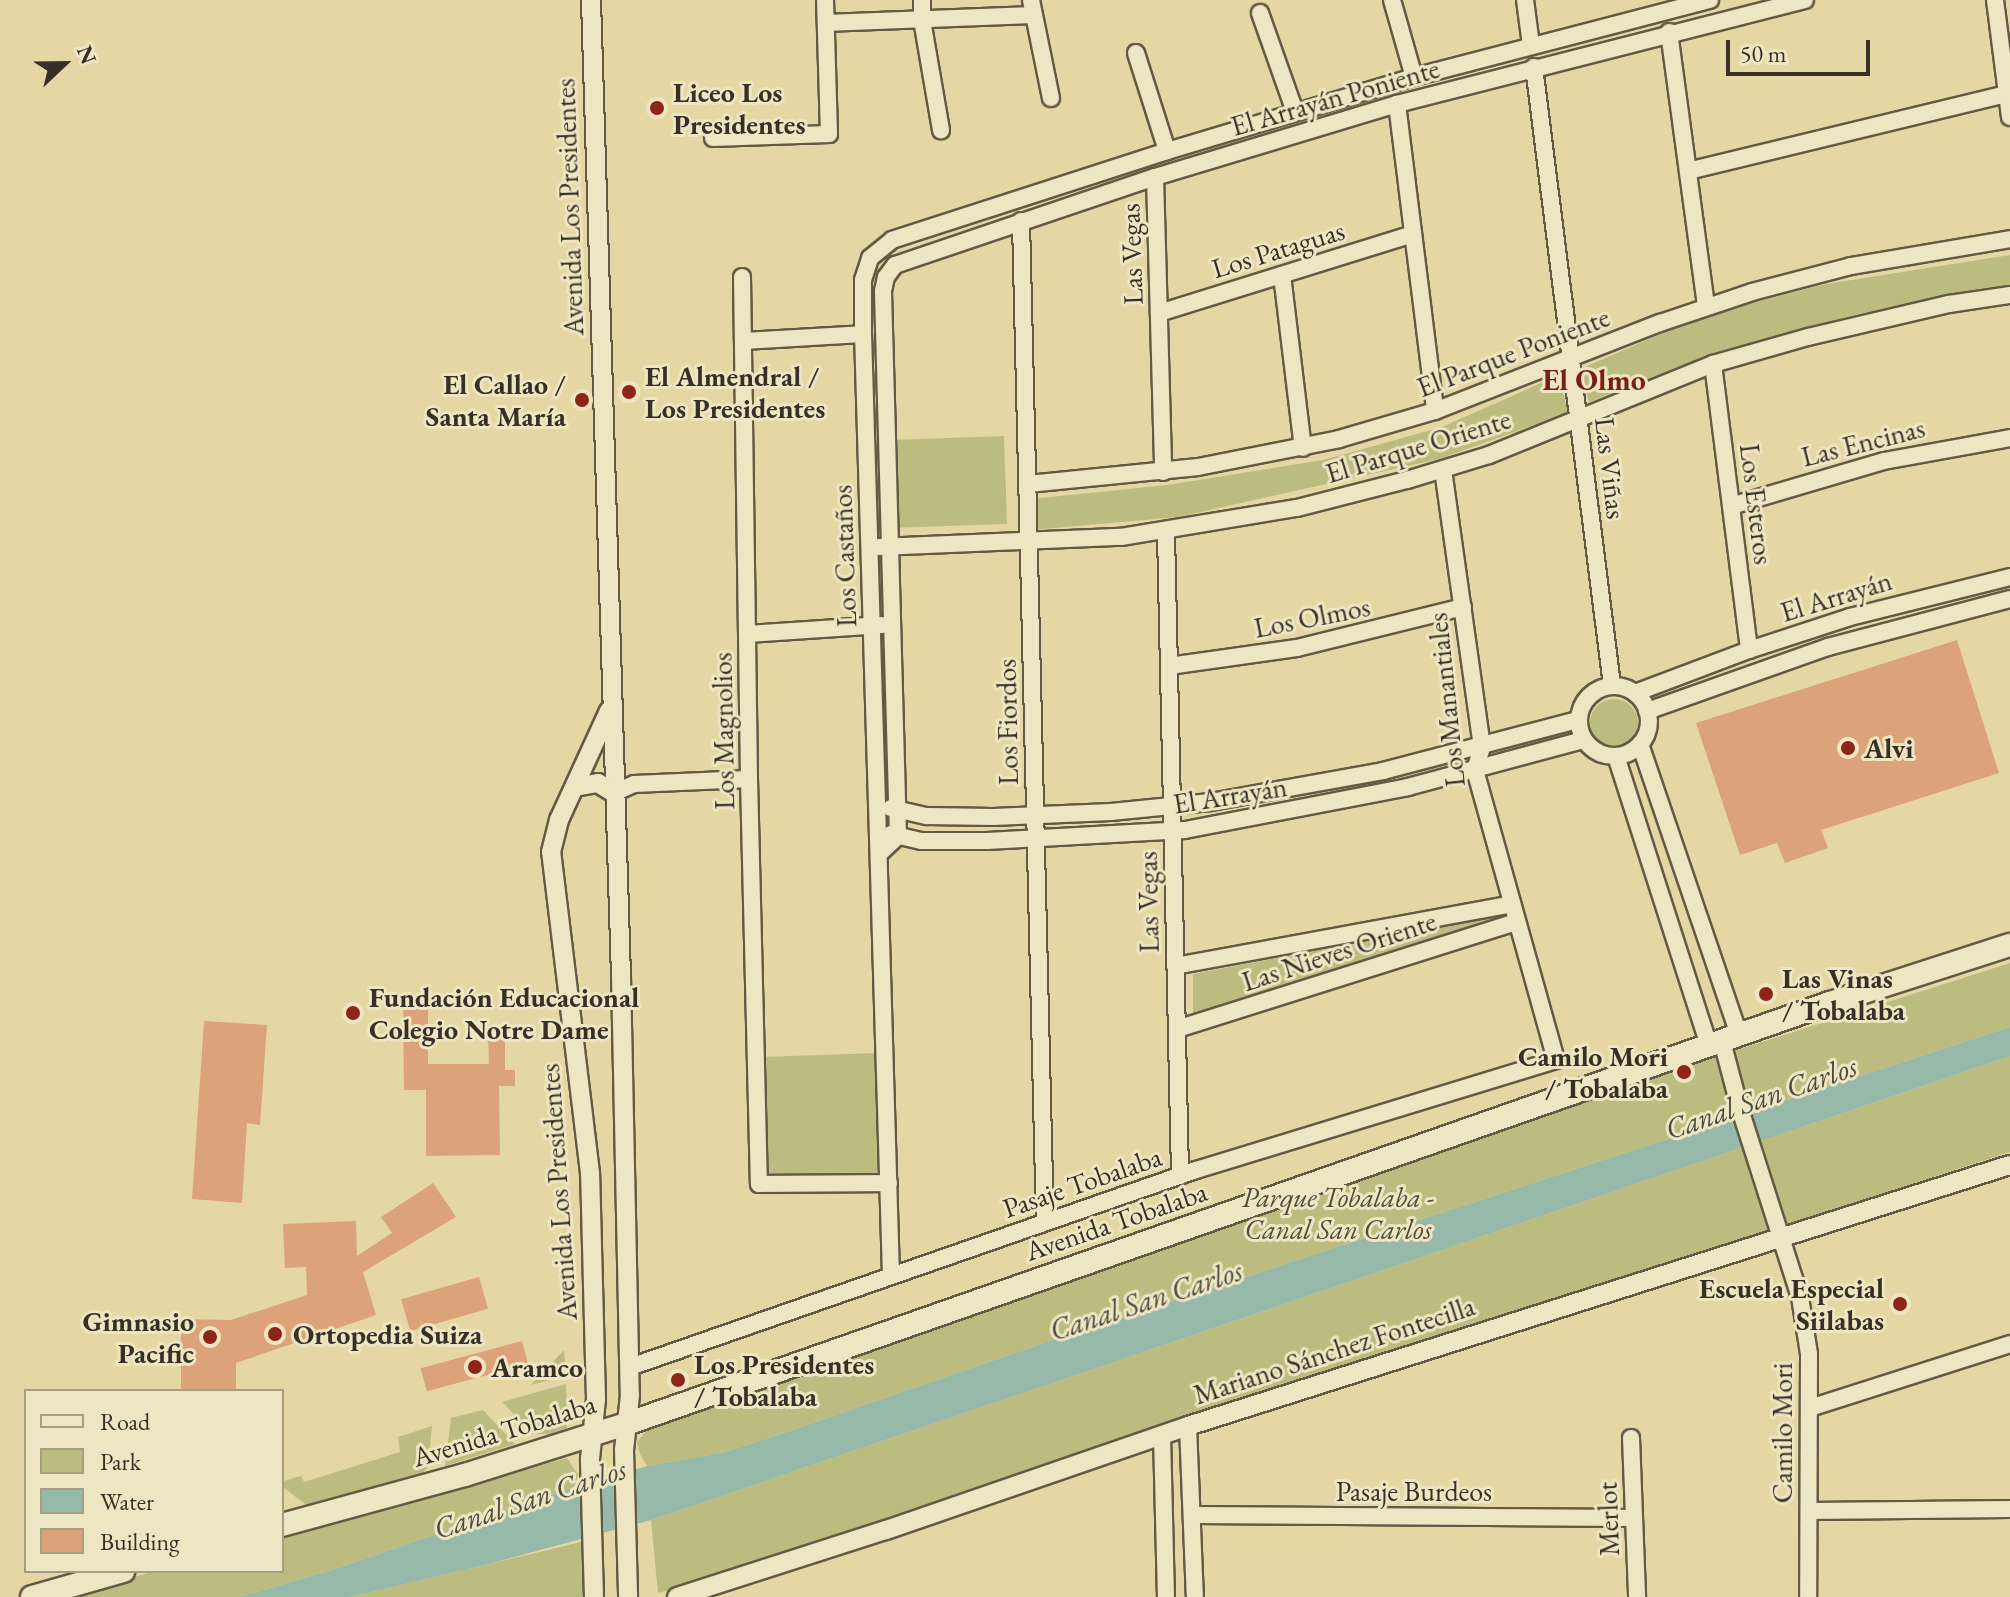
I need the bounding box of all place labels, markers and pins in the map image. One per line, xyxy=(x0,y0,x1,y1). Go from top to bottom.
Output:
place label: Liceo Los Presidentes xyxy=(673,75,806,141)
marker: Liceo Los Presidentes xyxy=(648,99,666,117)
place label: El Almendral / Los Presidentes xyxy=(645,359,825,425)
place label: El Callao / Santa María xyxy=(426,367,566,433)
marker: El Almendral / Los Presidentes xyxy=(620,383,638,401)
marker: El Callao / Santa María xyxy=(573,391,591,409)
place label: Alvi xyxy=(1864,731,1913,765)
marker: Alvi xyxy=(1839,739,1857,757)
place label: Las Vinas / Tobalaba xyxy=(1782,961,1905,1027)
place label: Fundación Educacional Colegio Notre Dame xyxy=(369,980,639,1046)
marker: Las Vinas / Tobalaba xyxy=(1757,985,1775,1003)
marker: Fundación Educacional Colegio Notre Dame xyxy=(344,1004,362,1022)
place label: Camilo Mori / Tobalaba xyxy=(1518,1039,1668,1105)
marker: Camilo Mori / Tobalaba xyxy=(1675,1063,1693,1081)
place label: Escuela Especial Siilabas xyxy=(1699,1271,1884,1337)
marker: Escuela Especial Siilabas xyxy=(1891,1295,1909,1313)
place label: Gimnasio Pacific xyxy=(82,1304,194,1370)
place label: Ortopedia Suiza xyxy=(293,1317,482,1351)
marker: Ortopedia Suiza xyxy=(264,1323,286,1345)
marker: Gimnasio Pacific xyxy=(201,1328,219,1346)
place label: Los Presidentes / Tobalaba xyxy=(694,1347,874,1413)
place label: Aramco xyxy=(491,1350,583,1384)
marker: Aramco xyxy=(466,1358,484,1376)
marker: Los Presidentes / Tobalaba xyxy=(669,1371,687,1389)

